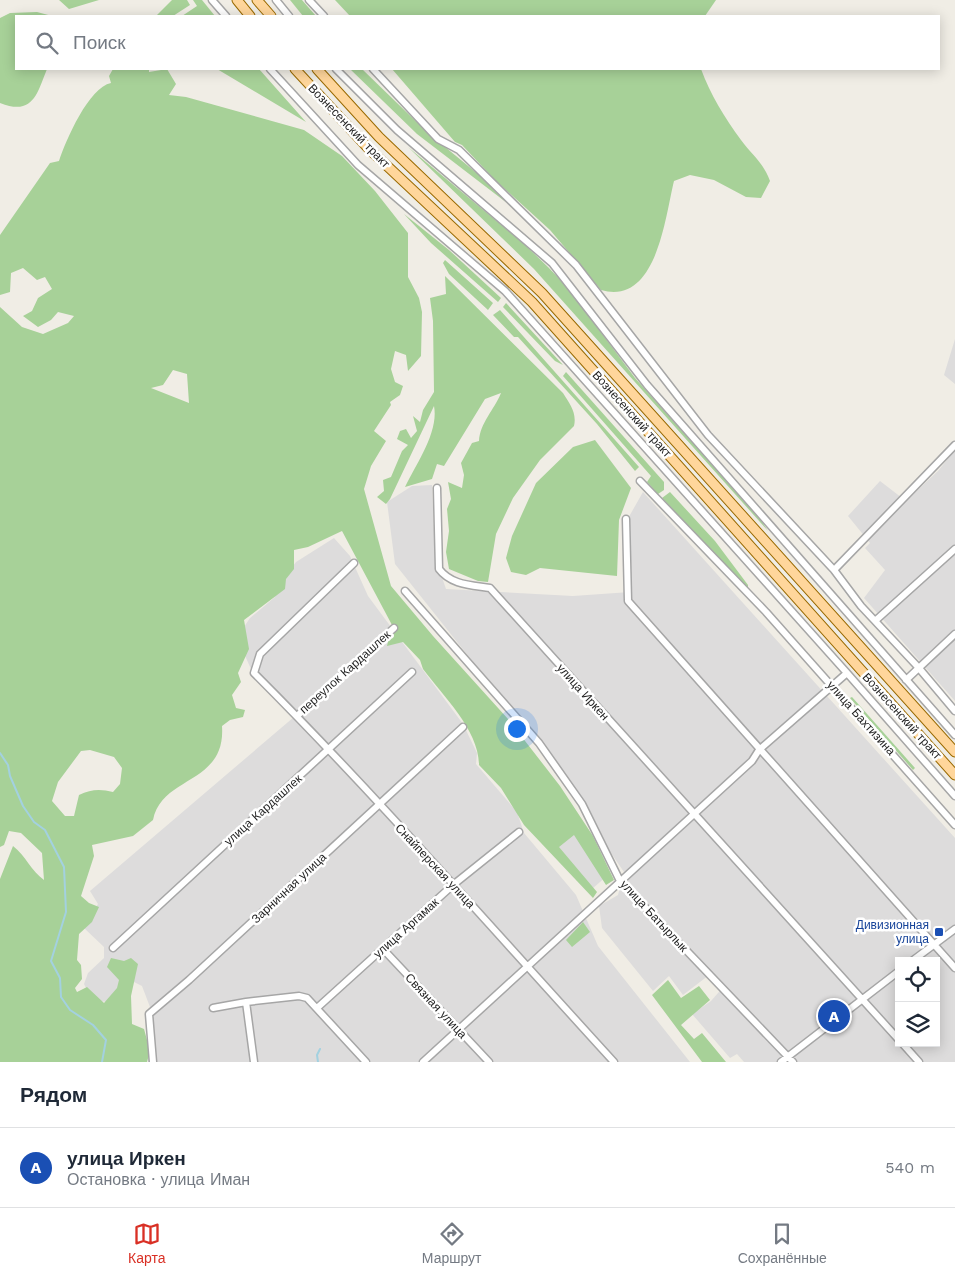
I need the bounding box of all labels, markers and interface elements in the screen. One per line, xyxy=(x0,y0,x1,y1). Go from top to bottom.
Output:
search box xyxy=(15,15,940,70)
icon: search xyxy=(33,29,61,57)
text: Поиск xyxy=(73,31,126,54)
street label: Вознесенский тракт xyxy=(305,81,393,171)
street label: Вознесенский тракт xyxy=(590,368,675,460)
street label: переулок Кардашлек xyxy=(297,627,394,717)
street label: улица Иркен xyxy=(554,661,612,723)
street label: Вознесенский тракт xyxy=(860,670,945,762)
street label: улица Бахтизина xyxy=(824,678,898,758)
your location xyxy=(504,716,530,742)
street label: улица Кардашлек xyxy=(221,771,305,848)
street label: Снайперская улица xyxy=(392,821,478,911)
street label: Зарничная улица xyxy=(249,850,330,926)
street label: улица Батырлык xyxy=(617,877,691,955)
street label: улица Аргамак xyxy=(371,895,442,961)
place label: Дивизионная улица xyxy=(856,918,929,946)
marker: Дивизионная улица xyxy=(933,926,945,938)
map controls xyxy=(895,957,940,1047)
button: locate xyxy=(895,957,940,1002)
street label: Связная улица xyxy=(402,971,470,1042)
pin: A xyxy=(818,997,850,1035)
button: layers xyxy=(895,1002,940,1047)
text: Рядом xyxy=(20,1082,87,1107)
text: улица Иркен xyxy=(67,1147,186,1170)
text: A xyxy=(31,1158,41,1177)
text: 540 m xyxy=(885,1158,935,1177)
text: Остановка · улица Иман xyxy=(67,1170,250,1189)
tab: Карта xyxy=(128,1220,166,1266)
tab: Маршрут xyxy=(422,1220,481,1266)
tab: Сохранённые xyxy=(738,1220,827,1266)

